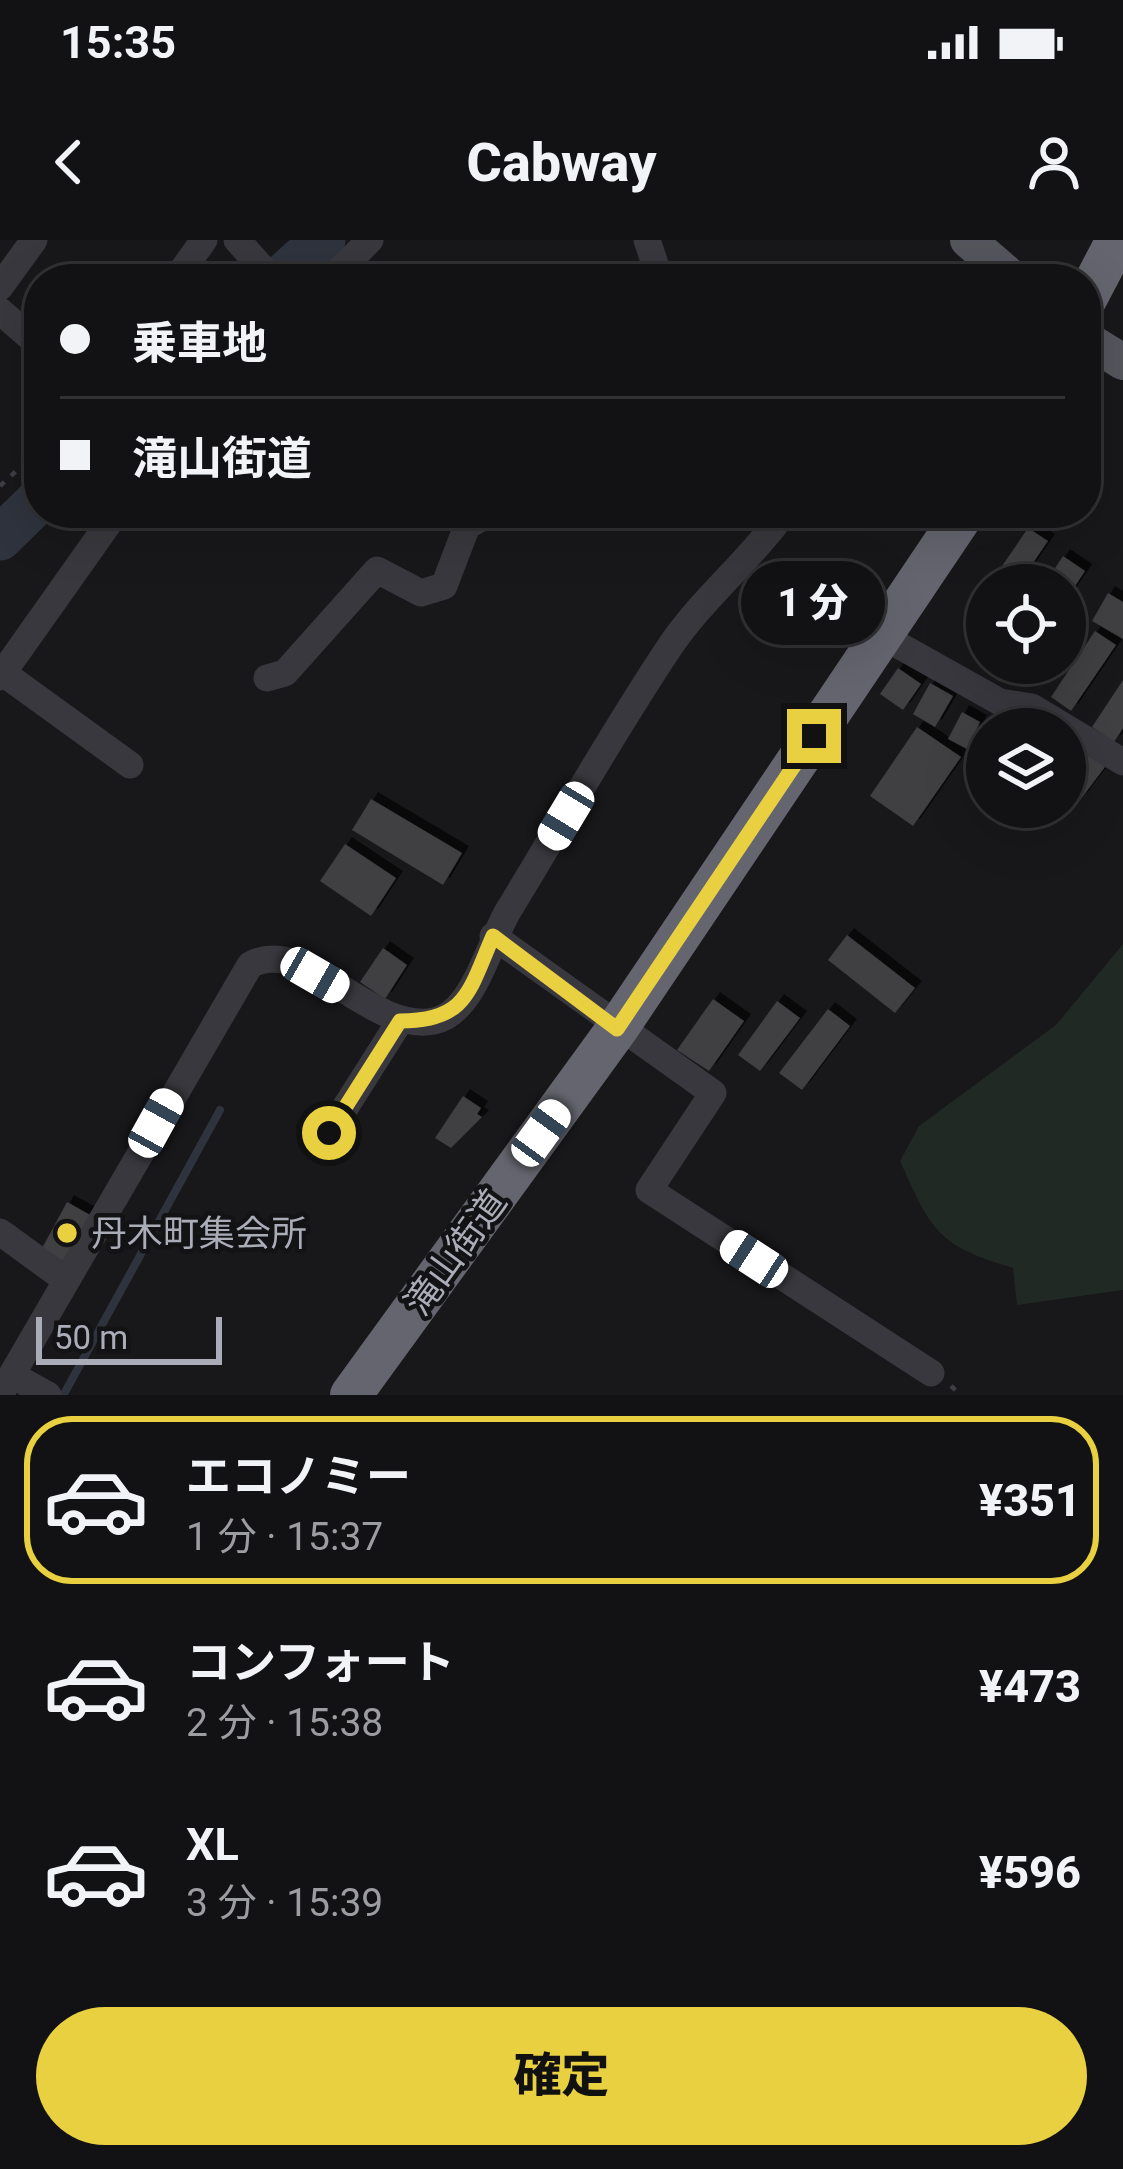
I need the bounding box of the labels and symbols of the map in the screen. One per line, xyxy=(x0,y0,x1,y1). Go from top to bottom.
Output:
callout: 1 分 xyxy=(742,562,886,646)
route end xyxy=(787,709,841,763)
car xyxy=(532,776,600,856)
car xyxy=(275,941,355,1009)
car xyxy=(123,1083,189,1163)
car xyxy=(505,1093,577,1173)
route start xyxy=(302,1106,356,1160)
street label: 滝山街道 xyxy=(396,1182,515,1323)
place label: 丹木町集会所 xyxy=(91,1213,307,1255)
marker: 丹木町集会所 xyxy=(54,1220,80,1246)
car xyxy=(714,1224,794,1294)
scale bar xyxy=(36,1311,222,1364)

